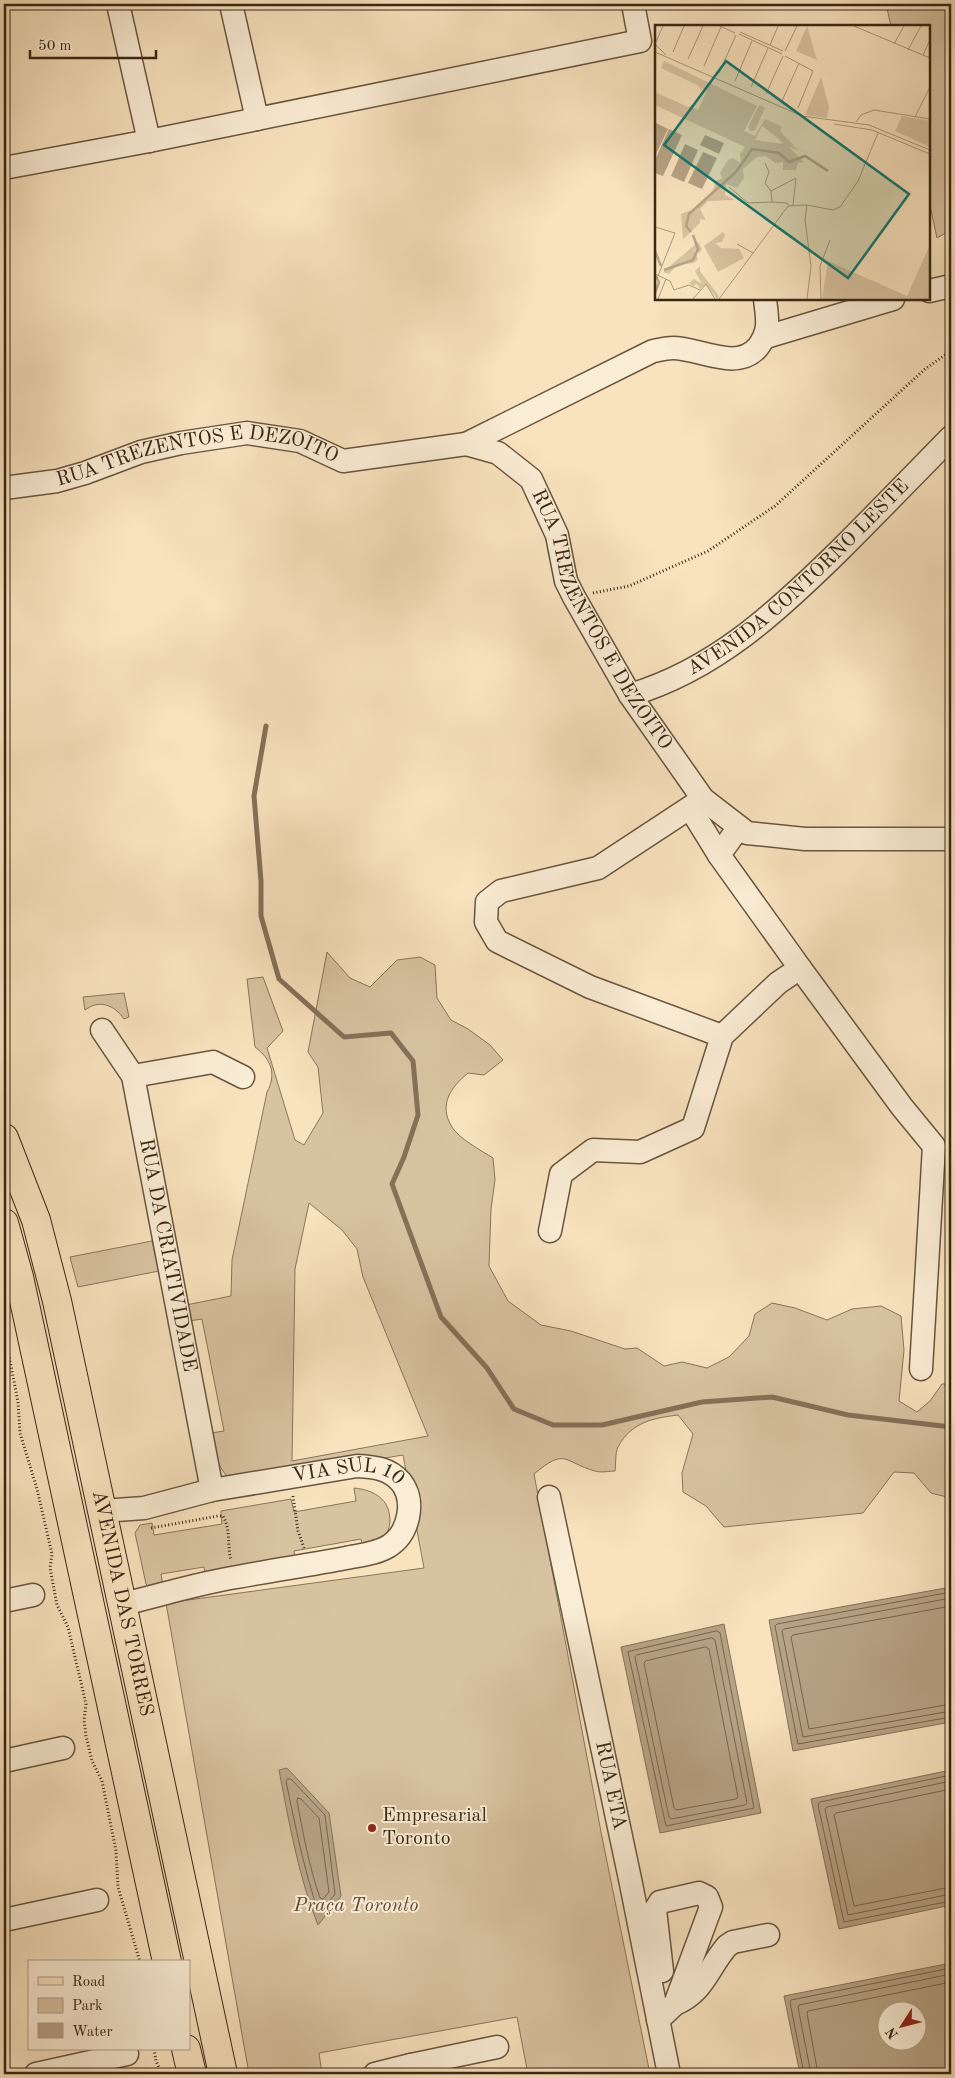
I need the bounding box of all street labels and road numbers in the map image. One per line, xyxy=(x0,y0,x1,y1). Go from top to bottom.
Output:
street label: RUA TREZENTOS E DEZOITO xyxy=(54,423,341,491)
street label: AVENIDA CONTORNO LESTE xyxy=(684,476,913,680)
street label: RUA TREZENTOS E DEZOITO xyxy=(527,486,675,754)
street label: RUA DA CRIATIVIDADE xyxy=(135,1137,199,1374)
street label: VIA SUL 10 xyxy=(291,1455,408,1489)
street label: AVENIDA DAS TORRES xyxy=(88,1489,156,1718)
street label: RUA ETA xyxy=(591,1740,629,1832)

